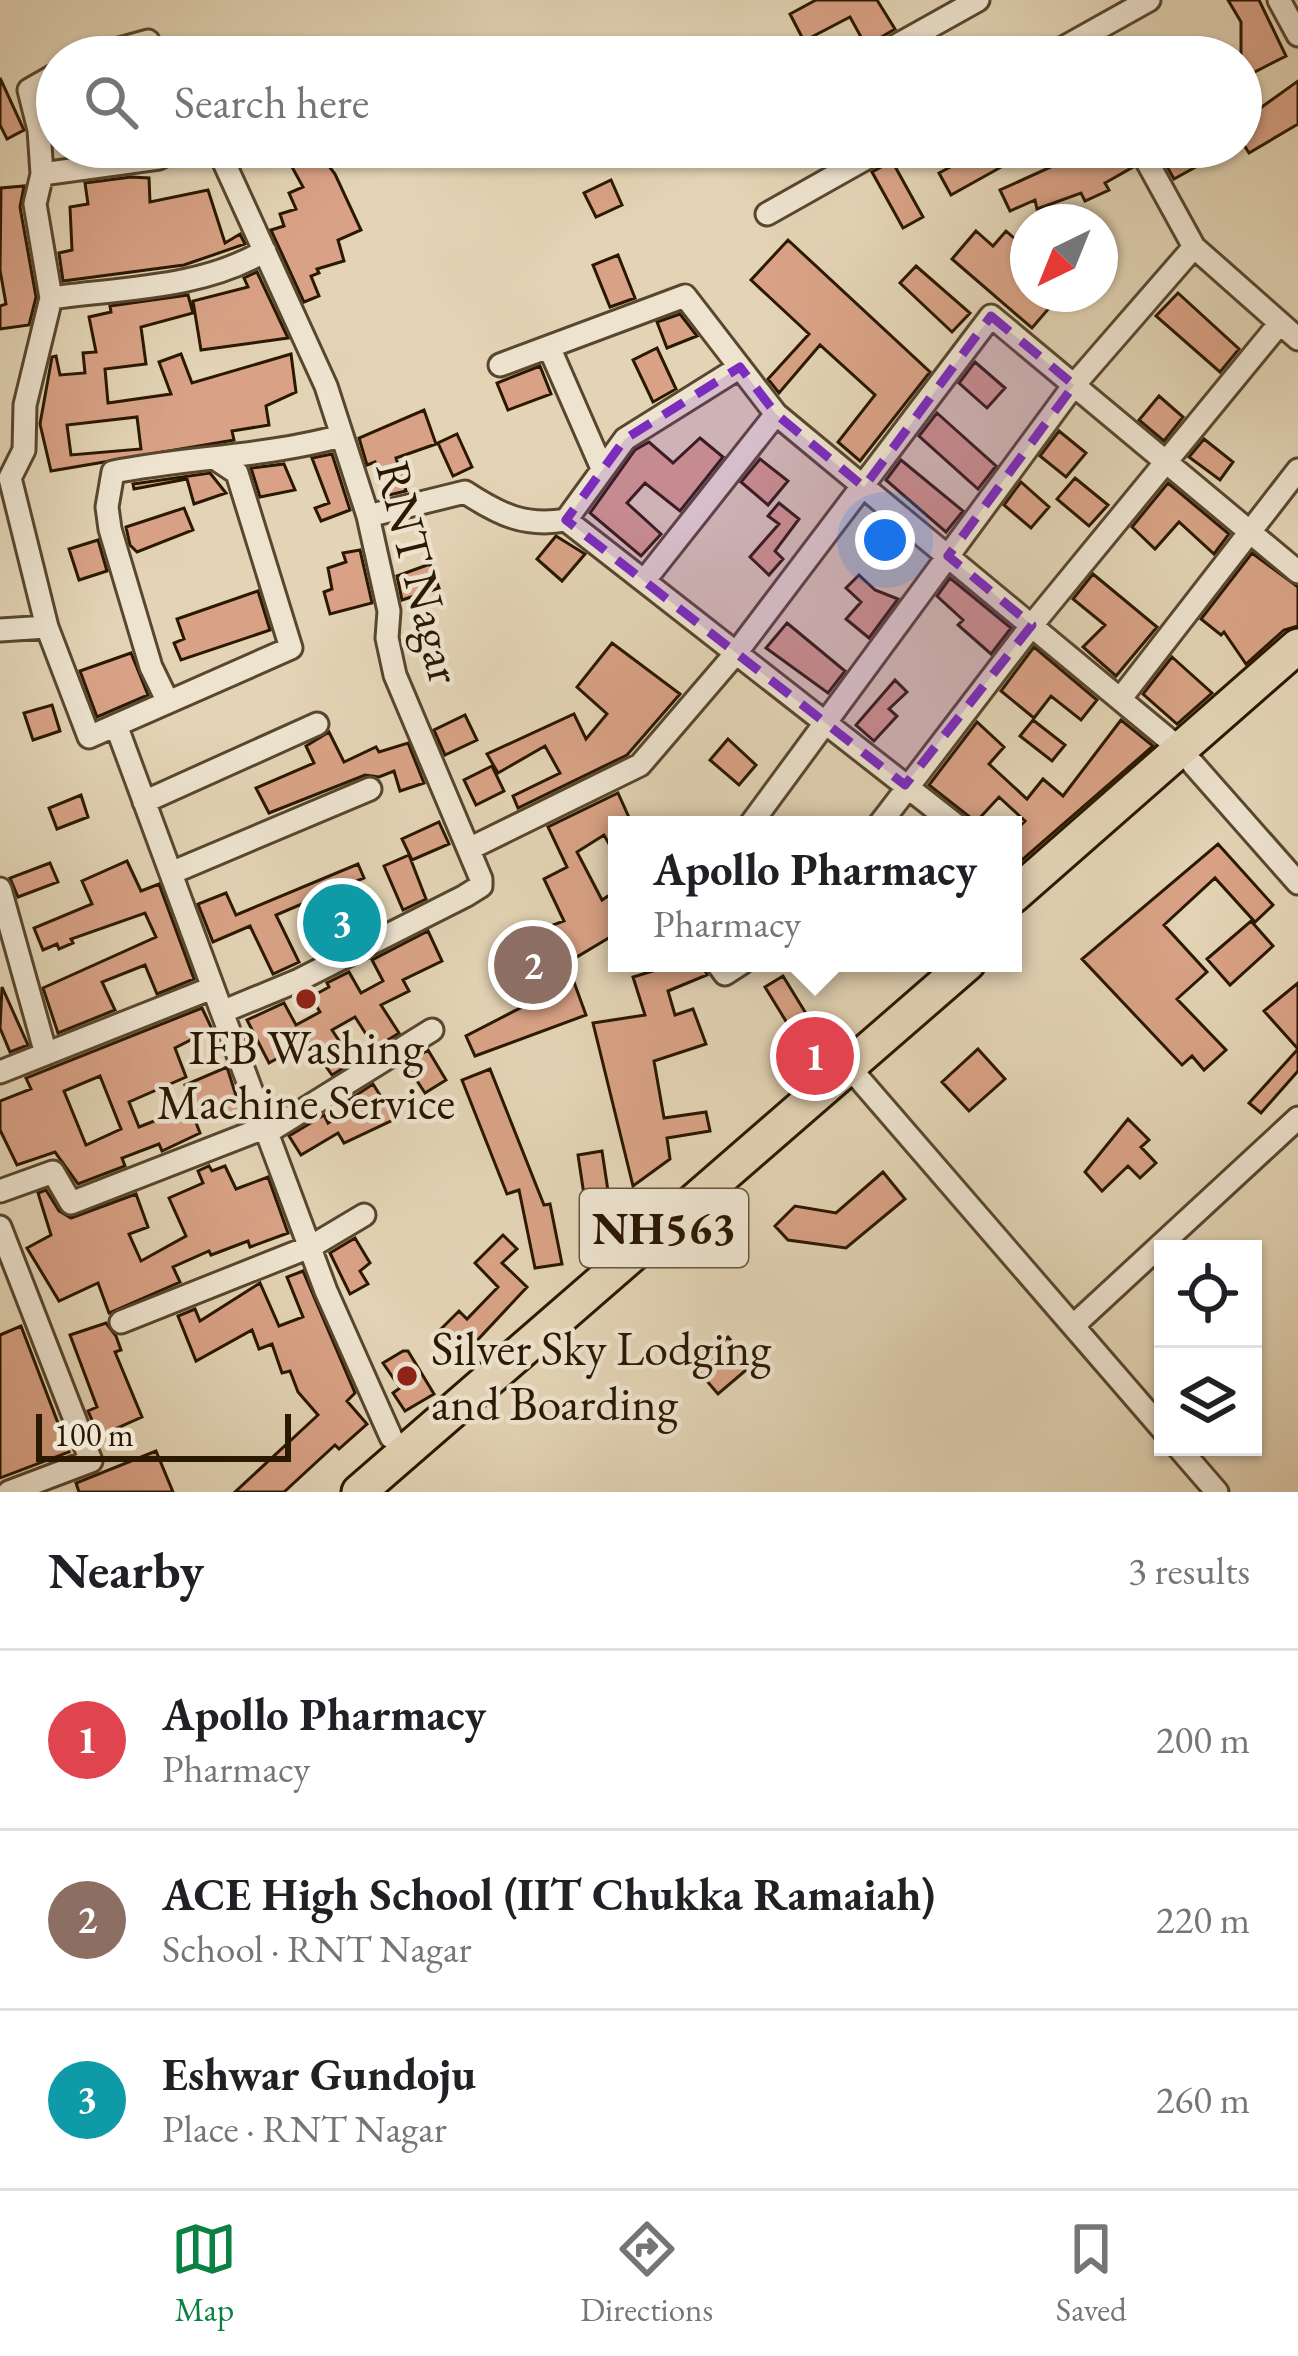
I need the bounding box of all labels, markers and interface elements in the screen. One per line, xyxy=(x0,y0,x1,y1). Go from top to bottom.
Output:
search box xyxy=(36,36,1262,168)
icon: search xyxy=(78,69,144,135)
text: Search here xyxy=(174,73,369,131)
north arrow xyxy=(1010,204,1118,312)
street label: RNT Nagar xyxy=(362,454,478,690)
your location xyxy=(855,510,915,570)
popup xyxy=(608,816,1022,972)
text: Apollo Pharmacy xyxy=(653,840,977,898)
pin: 3 xyxy=(303,878,381,968)
text: Pharmacy xyxy=(653,898,801,949)
pin: 2 xyxy=(494,920,572,1010)
marker: IFB Washing Machine Service xyxy=(293,986,319,1012)
pin: 1 xyxy=(776,1011,854,1101)
place label: IFB Washing Machine Service xyxy=(157,1016,455,1133)
road number: NH563 xyxy=(580,1189,748,1267)
map controls xyxy=(1154,1240,1262,1456)
button: locate xyxy=(1154,1240,1262,1348)
place label: Silver Sky Lodging and Boarding xyxy=(431,1317,772,1434)
button: layers xyxy=(1154,1348,1262,1456)
marker: Silver Sky Lodging and Boarding xyxy=(394,1363,420,1389)
scale bar xyxy=(36,1408,291,1461)
text: 100 m xyxy=(54,1413,134,1456)
text: Nearby xyxy=(48,1537,204,1603)
text: 3 results xyxy=(1128,1545,1250,1596)
text: Apollo Pharmacy xyxy=(162,1685,486,1743)
text: 1 xyxy=(77,1714,97,1765)
text: 200 m xyxy=(1156,1714,1250,1765)
text: Pharmacy xyxy=(162,1743,310,1794)
text: ACE High School (IIT Chukka Ramaiah) xyxy=(162,1865,935,1923)
text: 2 xyxy=(77,1894,97,1945)
text: 220 m xyxy=(1156,1894,1250,1945)
text: School · RNT Nagar xyxy=(162,1923,472,1974)
text: Eshwar Gundoju xyxy=(162,2045,476,2103)
text: 3 xyxy=(77,2074,97,2125)
text: 260 m xyxy=(1156,2074,1250,2125)
text: Place · RNT Nagar xyxy=(162,2103,447,2154)
tab: Map xyxy=(171,2216,237,2331)
tab: Directions xyxy=(580,2216,713,2331)
tab: Saved xyxy=(1056,2216,1127,2331)

